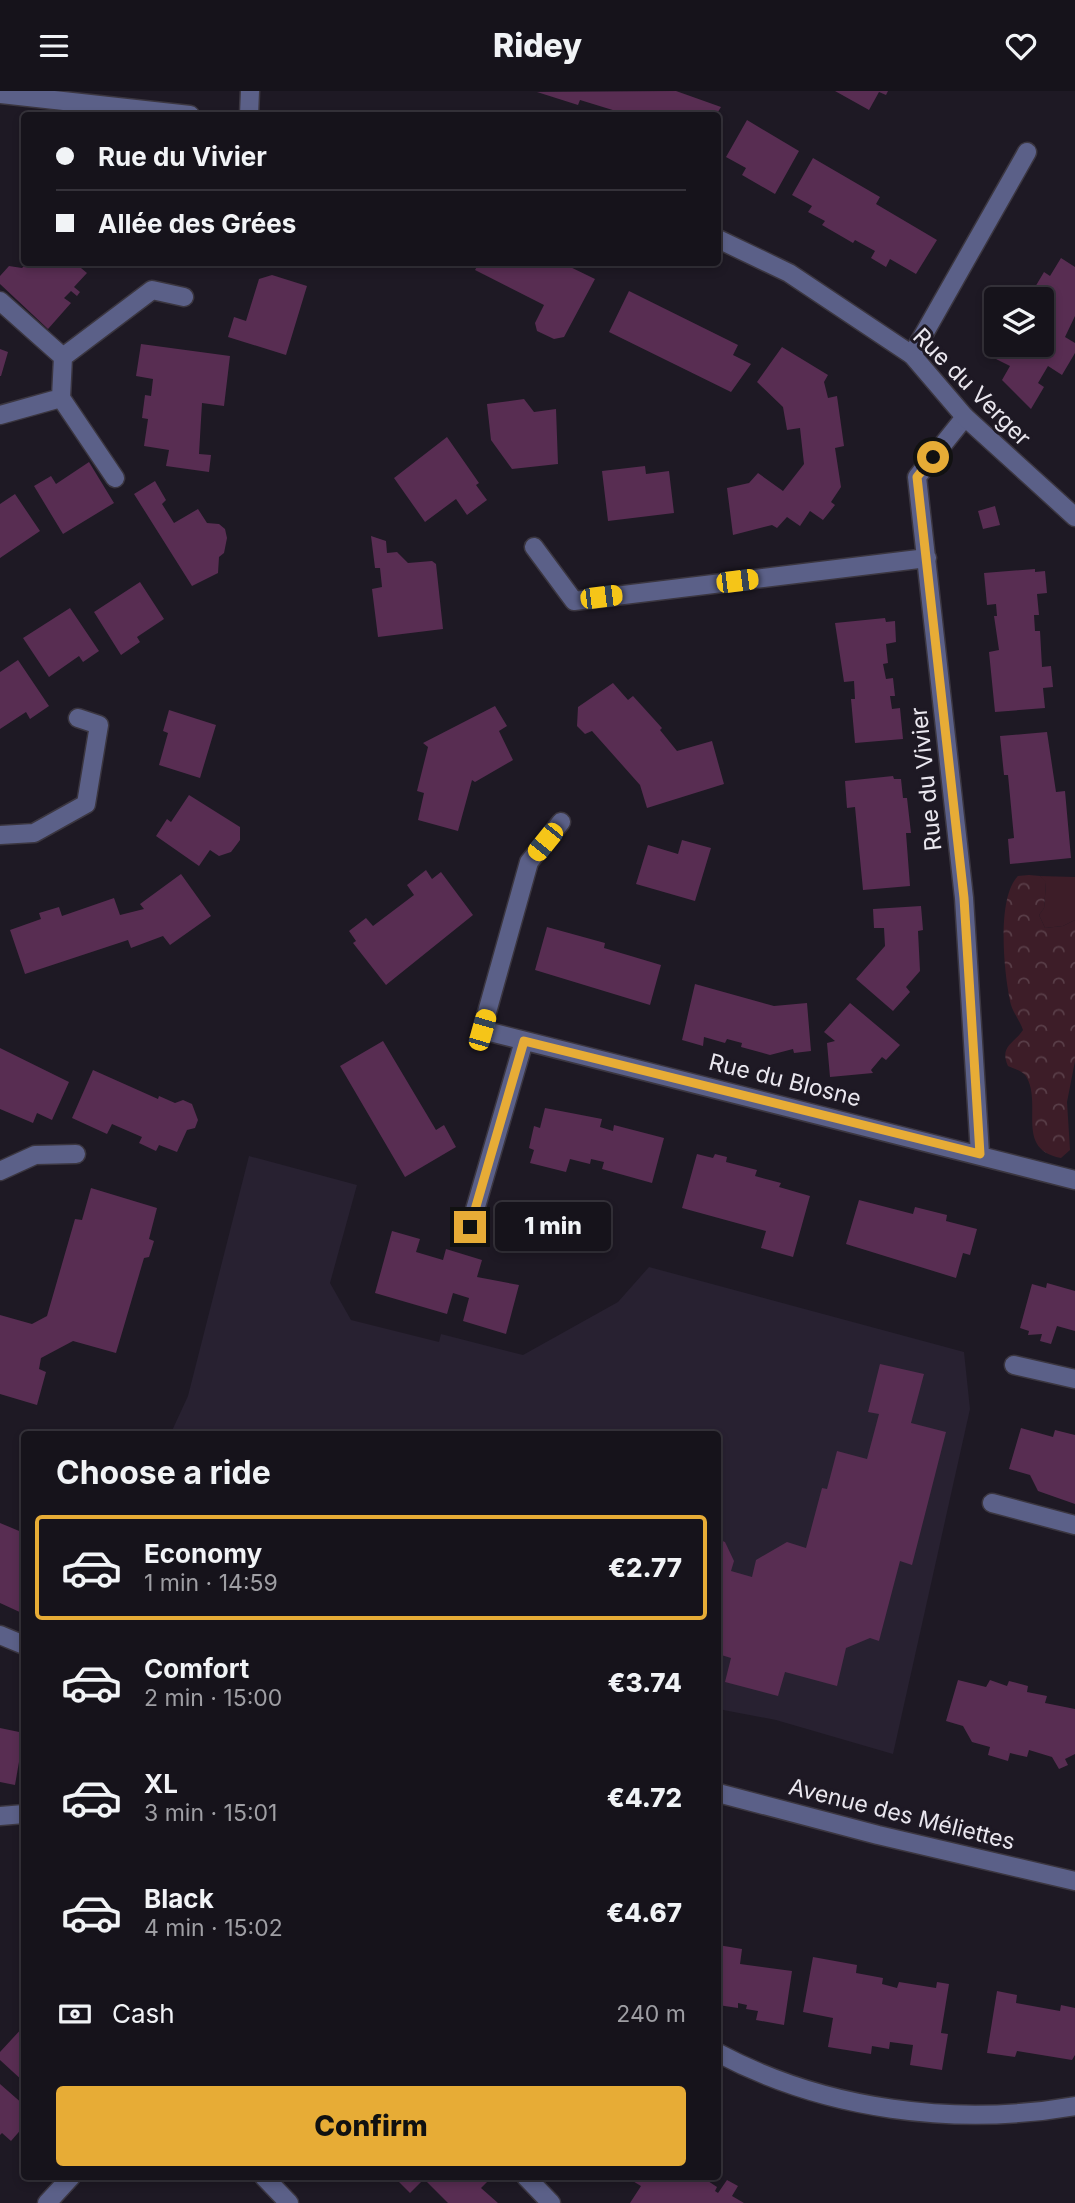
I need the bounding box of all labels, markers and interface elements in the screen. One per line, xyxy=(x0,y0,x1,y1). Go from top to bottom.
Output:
text: Ridey xyxy=(493,26,582,65)
icon: menu xyxy=(35,27,73,65)
icon: heart xyxy=(1002,27,1040,65)
text: Rue du Vivier xyxy=(98,141,267,172)
text: Allée des Grées xyxy=(98,208,296,239)
map controls xyxy=(984,287,1054,357)
button: layers xyxy=(984,287,1054,357)
street label: Rue du Verger xyxy=(907,322,1037,452)
route start xyxy=(917,441,949,473)
car xyxy=(715,568,760,594)
car xyxy=(579,584,624,610)
street label: Rue du Vivier xyxy=(904,705,947,852)
car xyxy=(524,819,567,865)
car xyxy=(467,1007,498,1053)
street label: Rue du Blosne xyxy=(706,1048,864,1112)
callout: 1 min xyxy=(494,1203,610,1251)
route end xyxy=(454,1211,486,1243)
text: 1 min xyxy=(524,1212,582,1240)
text: Choose a ride xyxy=(56,1453,271,1492)
icon: car xyxy=(60,1536,123,1599)
text: Economy xyxy=(144,1538,262,1569)
text: €2.77 xyxy=(608,1552,682,1583)
text: 1 min · 14:59 xyxy=(144,1569,278,1597)
icon: car xyxy=(60,1651,123,1714)
text: Comfort xyxy=(144,1653,249,1684)
text: €3.74 xyxy=(607,1667,682,1698)
text: 2 min · 15:00 xyxy=(144,1684,282,1712)
icon: car xyxy=(60,1766,123,1829)
text: XL xyxy=(144,1768,178,1799)
street label: Avenue des Méliettes xyxy=(786,1772,1018,1856)
text: €4.72 xyxy=(607,1782,682,1813)
text: 3 min · 15:01 xyxy=(144,1799,277,1827)
icon: car xyxy=(60,1881,123,1944)
text: Black xyxy=(144,1883,214,1914)
text: €4.67 xyxy=(606,1897,682,1928)
text: 4 min · 15:02 xyxy=(144,1914,283,1942)
icon: cash xyxy=(56,1995,94,2033)
text: Cash xyxy=(112,1998,175,2029)
text: 240 m xyxy=(616,2000,686,2028)
button: Confirm xyxy=(56,2086,686,2166)

